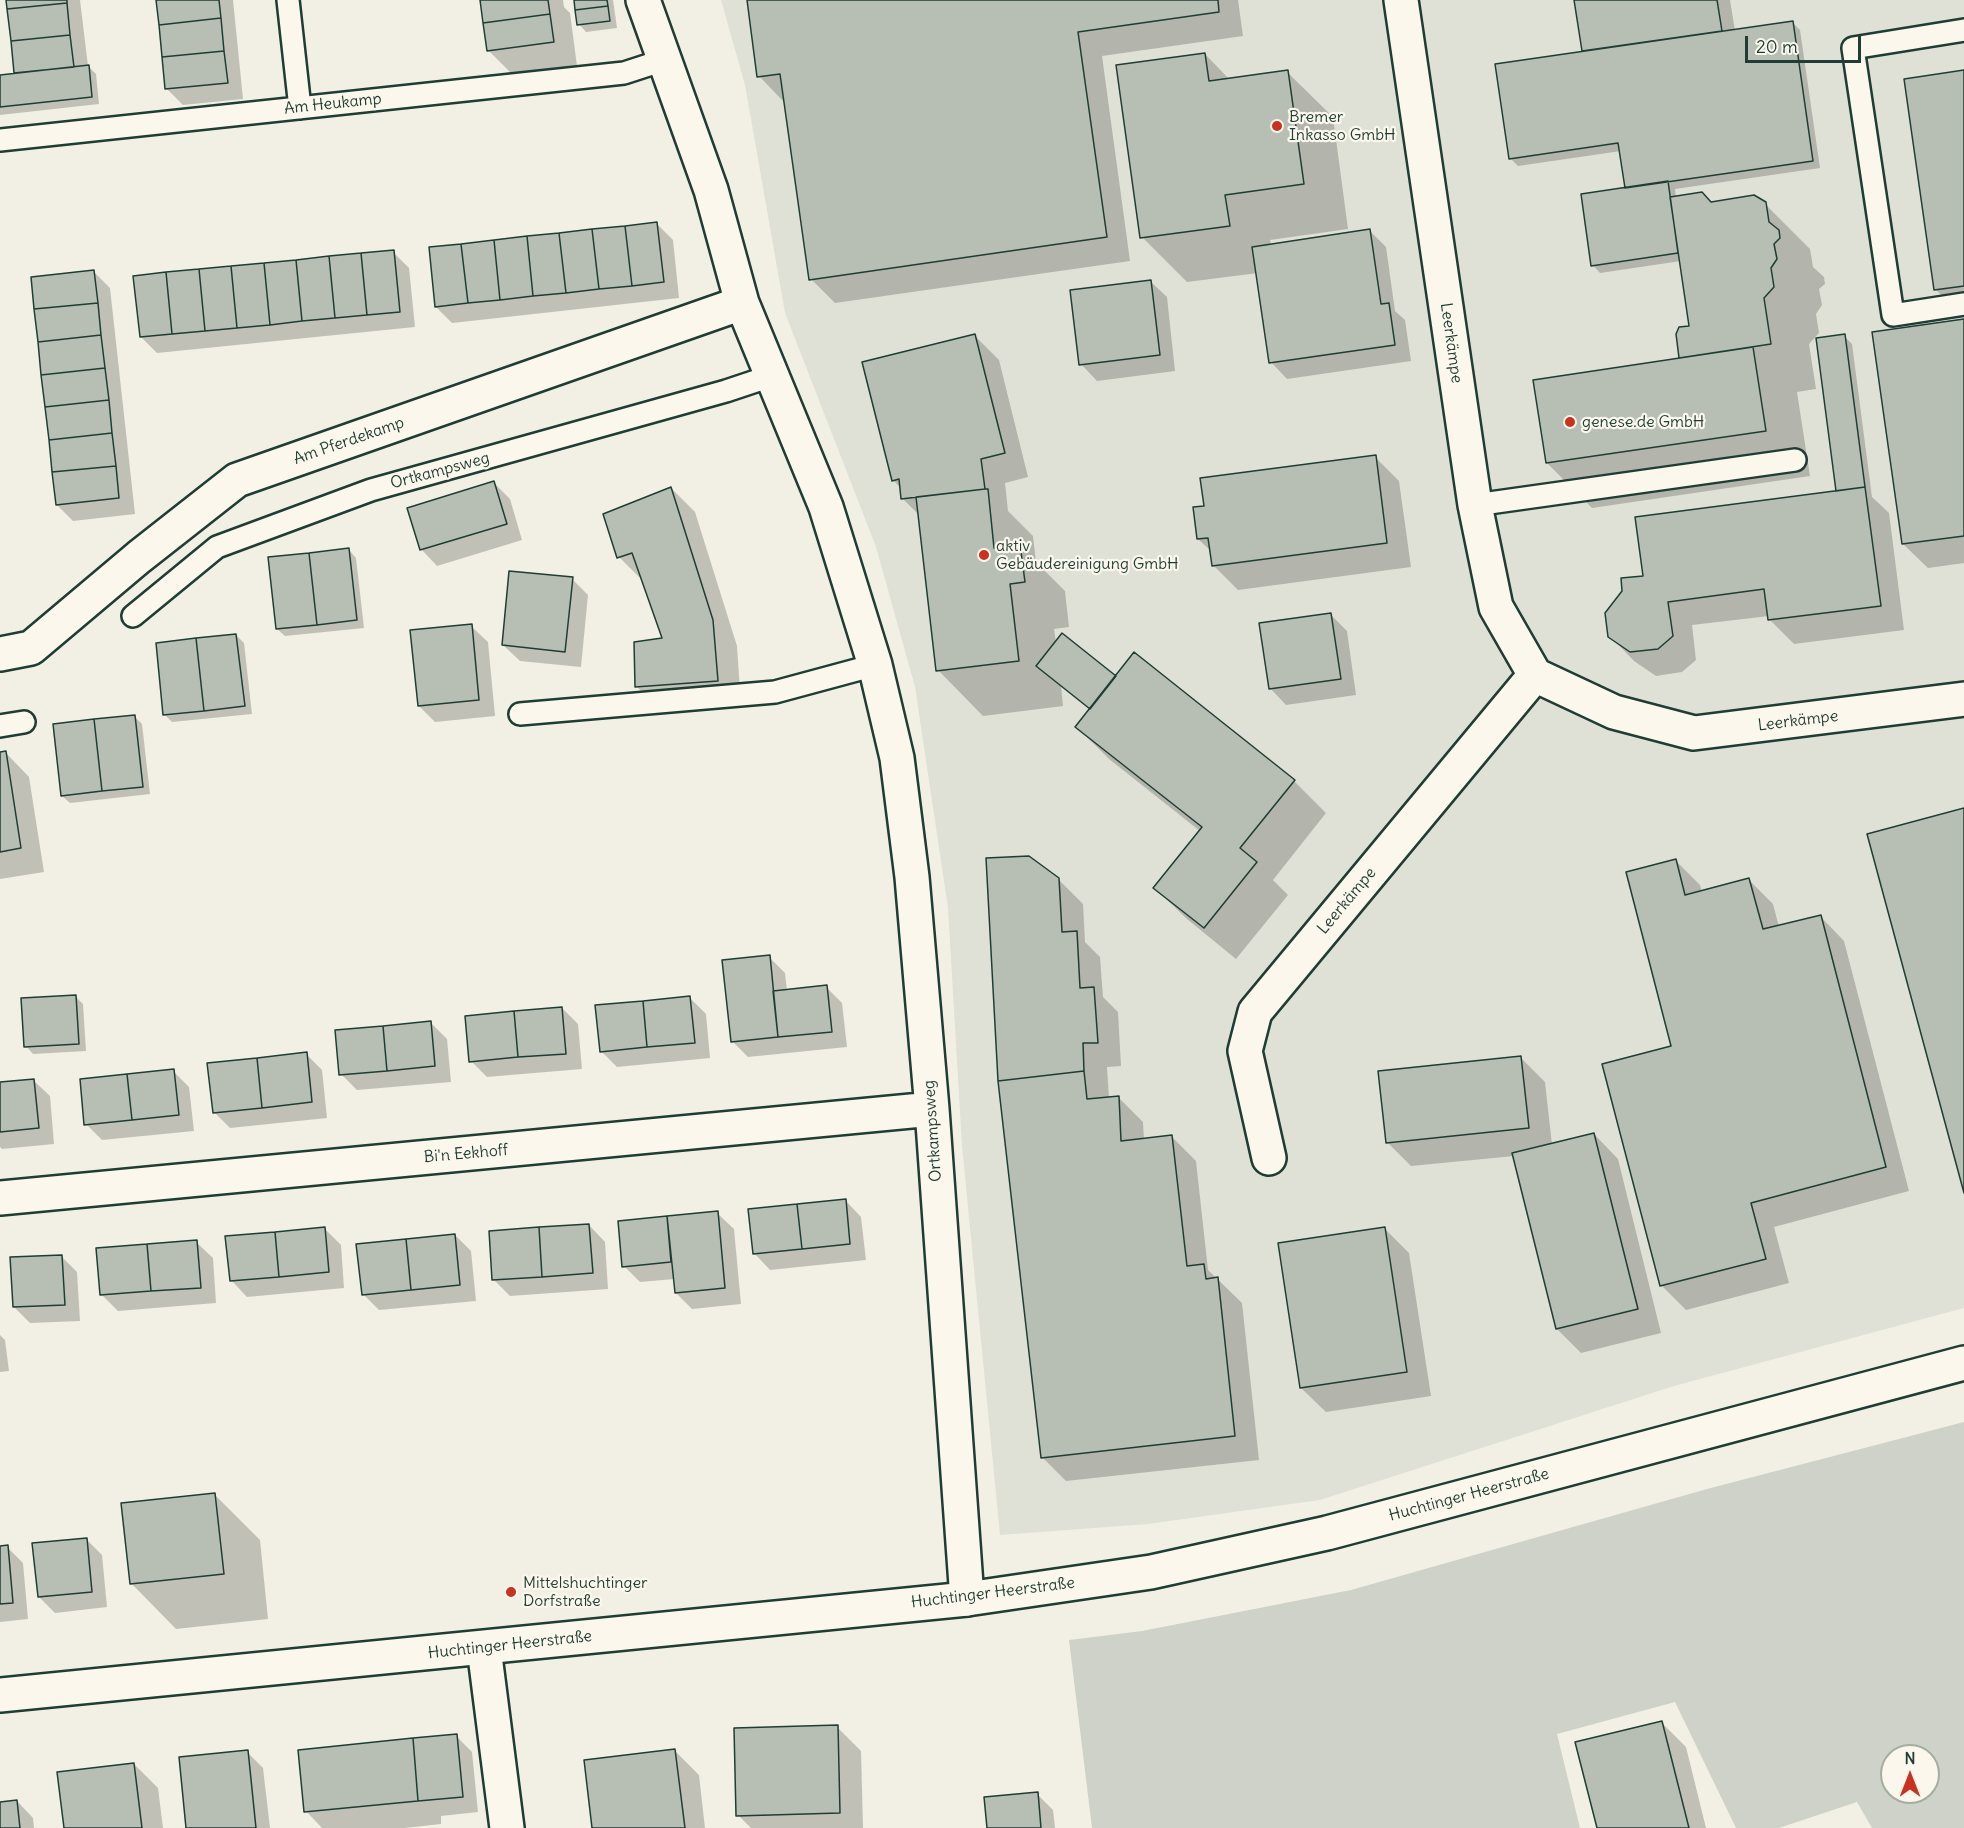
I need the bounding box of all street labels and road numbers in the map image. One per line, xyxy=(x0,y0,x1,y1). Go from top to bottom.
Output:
street label: Am Heukamp xyxy=(283,89,383,119)
street label: Leerkämpe xyxy=(1436,302,1466,384)
street label: Am Pferdekamp xyxy=(291,413,407,469)
street label: Ortkampsweg xyxy=(388,449,492,493)
street label: Leerkämpe xyxy=(1757,707,1839,735)
street label: Leerkämpe xyxy=(1314,864,1380,938)
street label: Ortkampsweg xyxy=(920,1079,946,1183)
street label: Bi'n Eekhoff xyxy=(423,1141,509,1167)
street label: Huchtinger Heerstraße xyxy=(1387,1464,1551,1526)
street label: Huchtinger Heerstraße xyxy=(910,1573,1076,1613)
street label: Huchtinger Heerstraße xyxy=(427,1627,593,1663)

